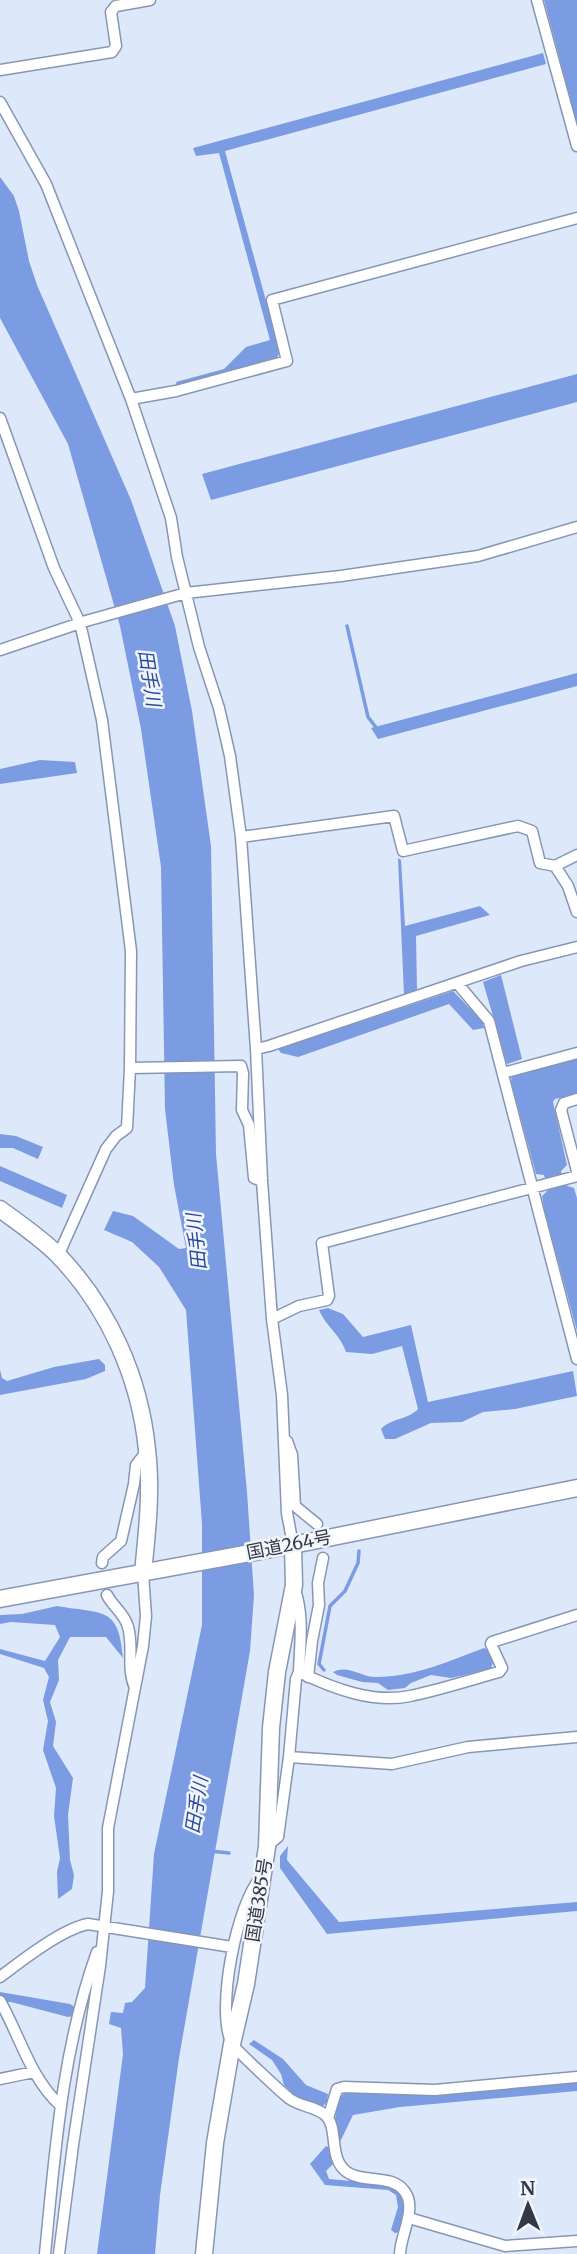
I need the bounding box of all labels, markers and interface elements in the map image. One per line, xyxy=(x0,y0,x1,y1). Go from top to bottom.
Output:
water label: 田手川 xyxy=(134,648,167,710)
water label: 田手川 xyxy=(181,1210,211,1272)
street label: 国道264号 xyxy=(244,1525,333,1564)
water label: 田手川 xyxy=(180,1773,213,1835)
street label: 国道385号 xyxy=(241,1856,276,1944)
north arrow xyxy=(493,2170,563,2240)
text: N xyxy=(520,2176,535,2200)

